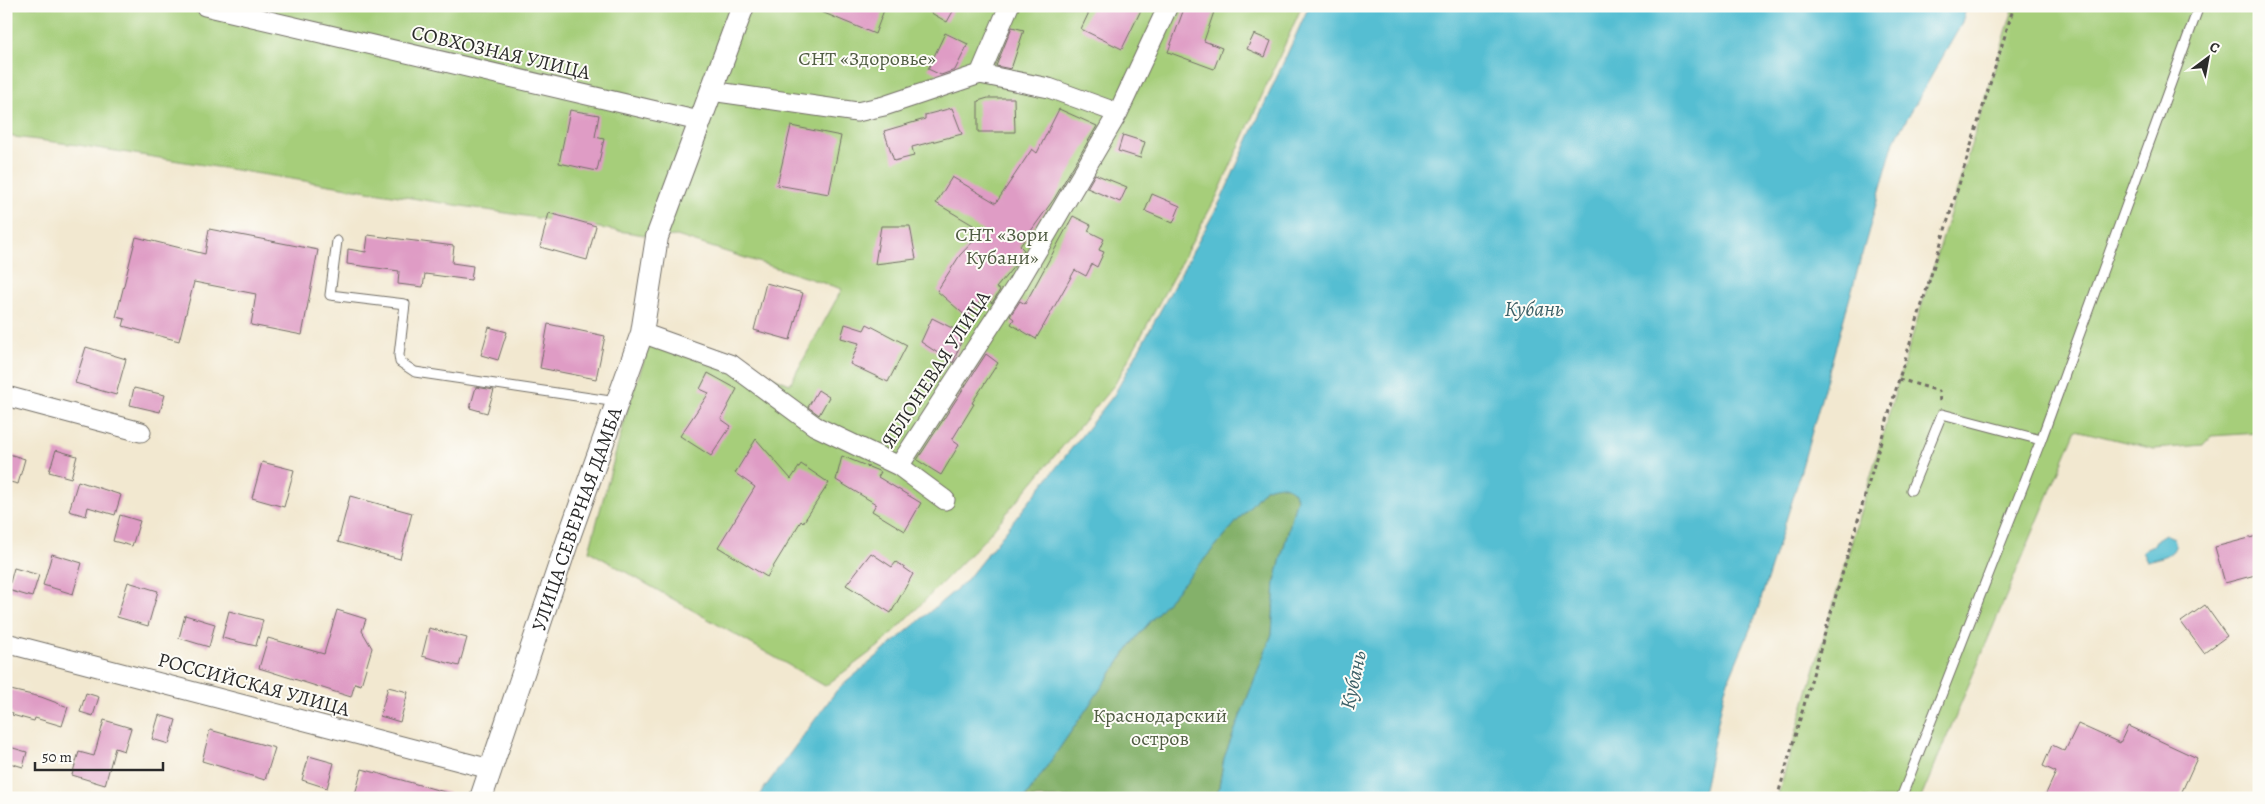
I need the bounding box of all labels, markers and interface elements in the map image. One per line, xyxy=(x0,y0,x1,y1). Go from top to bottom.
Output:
street label: СОВХОЗНАЯ УЛИЦА xyxy=(409,19,593,86)
north arrow xyxy=(2182,32,2232,82)
text: С xyxy=(2206,37,2224,58)
park label: СНТ «Здоровье» xyxy=(798,45,936,72)
park label: СНТ «Зори Кубани» xyxy=(955,221,1049,271)
street label: ЯБЛОНЕВАЯ УЛИЦА xyxy=(874,285,997,453)
water label: Кубань xyxy=(1504,295,1564,323)
street label: УЛИЦА СЕВЕРНАЯ ДАМБА xyxy=(525,403,629,635)
street label: РОССИЙСКАЯ УЛИЦА xyxy=(155,646,353,723)
water label: Кубань xyxy=(1333,648,1373,712)
park label: Краснодарский остров xyxy=(1093,702,1227,752)
scale bar xyxy=(35,739,162,771)
text: 50 m xyxy=(42,747,72,767)

